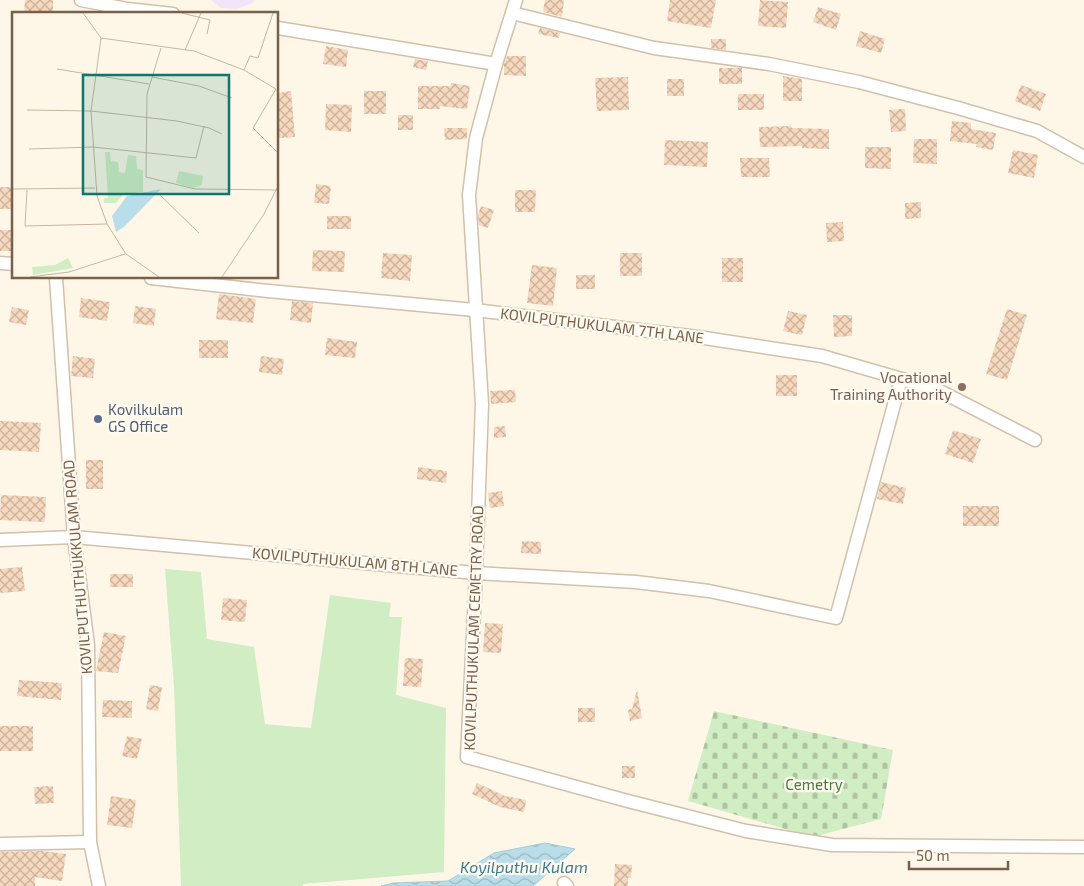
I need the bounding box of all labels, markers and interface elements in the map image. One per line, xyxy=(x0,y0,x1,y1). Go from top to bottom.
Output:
inset map xyxy=(12,12,279,279)
street label: KOVILPUTHUKULAM 7TH LANE xyxy=(499,304,705,346)
place label: Vocational Training Authority xyxy=(830,368,953,403)
marker: Vocational Training Authority xyxy=(956,381,968,393)
place label: Kovilkulam GS Office xyxy=(108,400,183,435)
marker: Kovilkulam GS Office xyxy=(92,413,104,425)
street label: KOVILPUTHUTHUKKULAM ROAD xyxy=(59,459,95,675)
street label: KOVILPUTHUKULAM CEMETRY ROAD xyxy=(460,505,486,751)
street label: KOVILPUTHUKULAM 8TH LANE xyxy=(252,543,459,579)
park label: Cemetry xyxy=(785,775,843,793)
scale bar xyxy=(909,838,1008,870)
text: 50 m xyxy=(916,846,950,864)
water label: Koyilputhu Kulam xyxy=(460,857,588,877)

